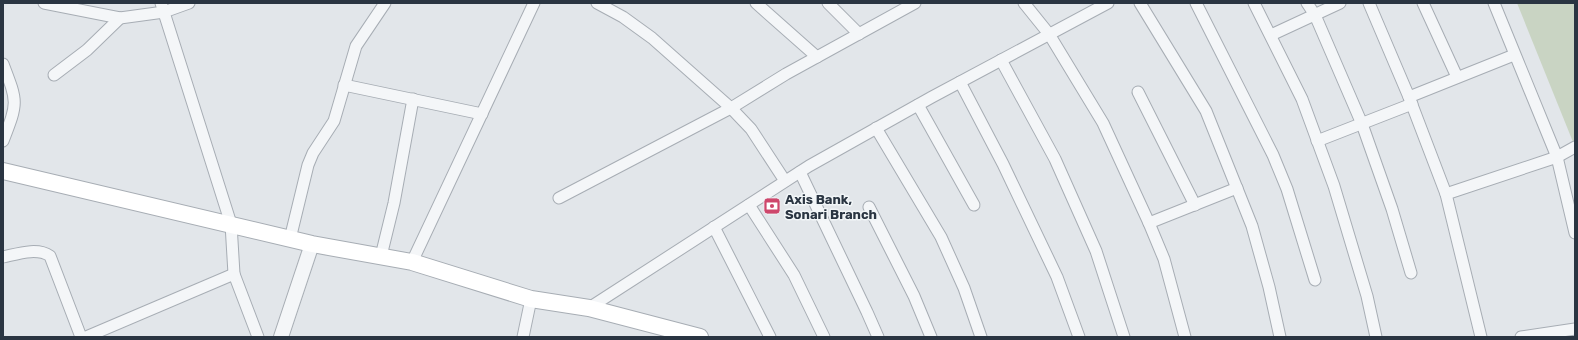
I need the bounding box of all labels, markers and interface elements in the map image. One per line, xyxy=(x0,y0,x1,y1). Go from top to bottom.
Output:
place label: Axis Bank, Sonari Branch xyxy=(785,192,877,222)
bank icon: Axis Bank, Sonari Branch xyxy=(762,196,782,216)

